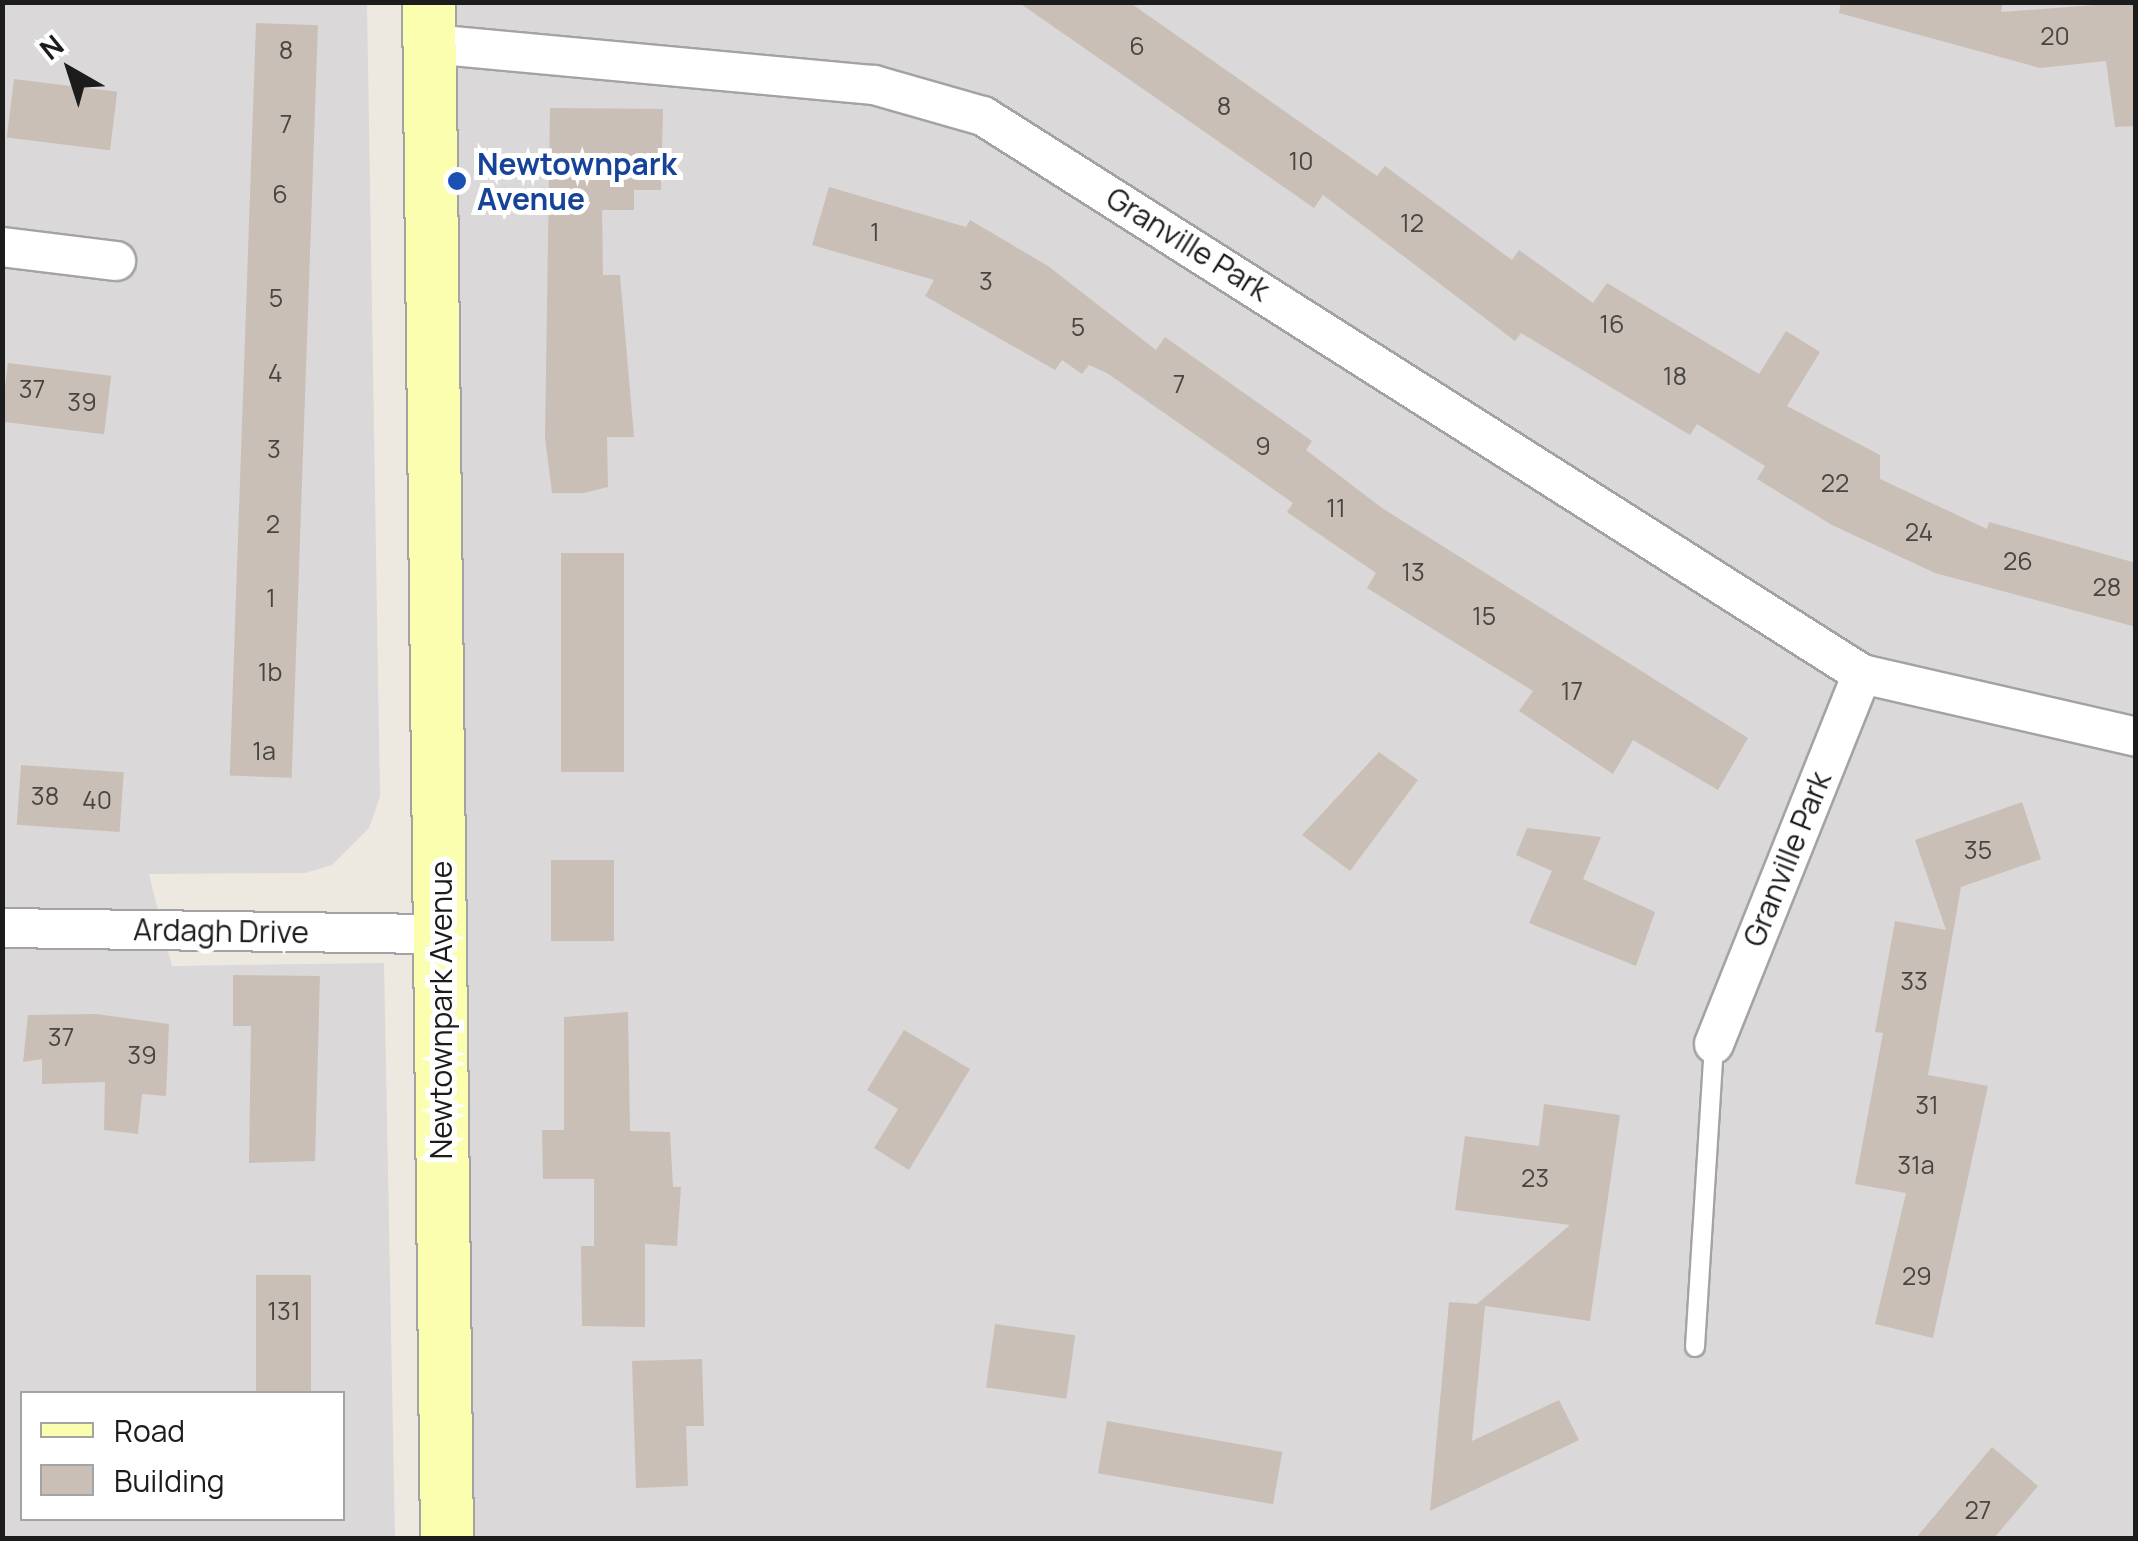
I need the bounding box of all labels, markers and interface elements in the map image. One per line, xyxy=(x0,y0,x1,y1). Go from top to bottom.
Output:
north arrow xyxy=(20,20,120,120)
house number: 20 xyxy=(2040,21,2070,51)
text: N xyxy=(31,26,71,68)
house number: 6 xyxy=(1129,31,1145,61)
house number: 8 xyxy=(279,35,293,65)
house number: 8 xyxy=(1217,91,1231,121)
house number: 7 xyxy=(280,109,292,139)
place label: Newtownpark Avenue xyxy=(477,146,677,216)
house number: 10 xyxy=(1289,146,1313,176)
marker: Newtownpark Avenue xyxy=(446,170,468,192)
house number: 6 xyxy=(272,179,288,209)
street label: Granville Park xyxy=(1100,180,1276,308)
house number: 12 xyxy=(1400,208,1424,238)
house number: 1 xyxy=(870,217,880,247)
house number: 3 xyxy=(979,266,993,296)
house number: 5 xyxy=(269,283,283,313)
house number: 16 xyxy=(1599,309,1625,339)
house number: 5 xyxy=(1071,312,1085,342)
house number: 4 xyxy=(268,358,282,388)
house number: 18 xyxy=(1663,361,1687,391)
house number: 7 xyxy=(1173,369,1185,399)
house number: 37 xyxy=(19,374,45,404)
house number: 39 xyxy=(67,387,97,417)
house number: 9 xyxy=(1255,431,1271,461)
house number: 3 xyxy=(267,434,281,464)
house number: 22 xyxy=(1821,468,1849,498)
house number: 11 xyxy=(1326,493,1346,523)
house number: 2 xyxy=(266,509,280,539)
house number: 24 xyxy=(1905,517,1933,547)
house number: 26 xyxy=(2003,546,2033,576)
house number: 13 xyxy=(1401,557,1425,587)
house number: 28 xyxy=(2093,572,2121,602)
house number: 1 xyxy=(266,583,276,613)
house number: 15 xyxy=(1472,601,1496,631)
house number: 1b xyxy=(258,657,282,687)
house number: 17 xyxy=(1561,676,1583,706)
house number: 1a xyxy=(252,736,276,766)
street label: Granville Park xyxy=(1736,766,1838,952)
house number: 38 xyxy=(31,781,59,811)
house number: 40 xyxy=(82,785,112,815)
house number: 35 xyxy=(1964,835,1992,865)
street label: Newtownpark Avenue xyxy=(423,861,459,1159)
street label: Ardagh Drive xyxy=(133,911,309,951)
house number: 33 xyxy=(1900,966,1928,996)
house number: 37 xyxy=(48,1022,74,1052)
house number: 39 xyxy=(127,1040,157,1070)
house number: 31 xyxy=(1915,1090,1939,1120)
house number: 31a xyxy=(1897,1150,1935,1180)
house number: 23 xyxy=(1521,1163,1549,1193)
house number: 29 xyxy=(1902,1261,1932,1291)
house number: 131 xyxy=(267,1296,301,1326)
legend xyxy=(20,1391,345,1521)
text: Road xyxy=(114,1410,185,1451)
text: Building xyxy=(114,1460,225,1501)
house number: 27 xyxy=(1965,1495,1991,1525)

